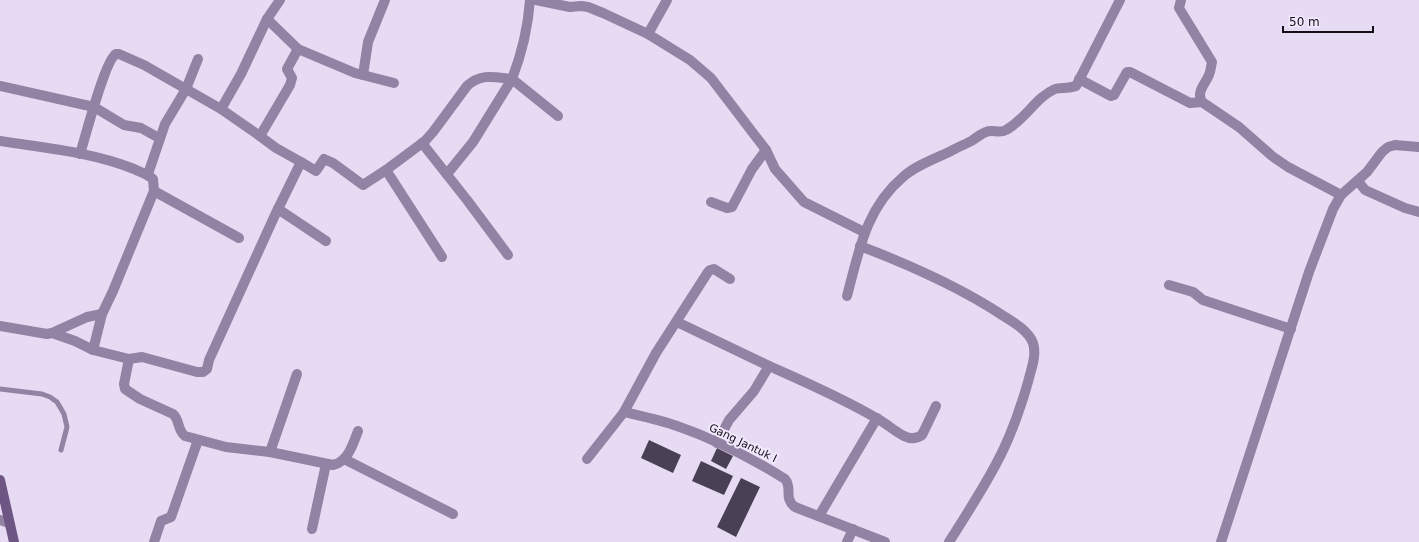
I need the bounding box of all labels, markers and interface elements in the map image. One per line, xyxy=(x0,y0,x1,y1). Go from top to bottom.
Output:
scale bar xyxy=(1283,8,1373,34)
text: 50 m xyxy=(1289,15,1320,29)
street label: Gang Jantuk I xyxy=(707,421,779,465)

